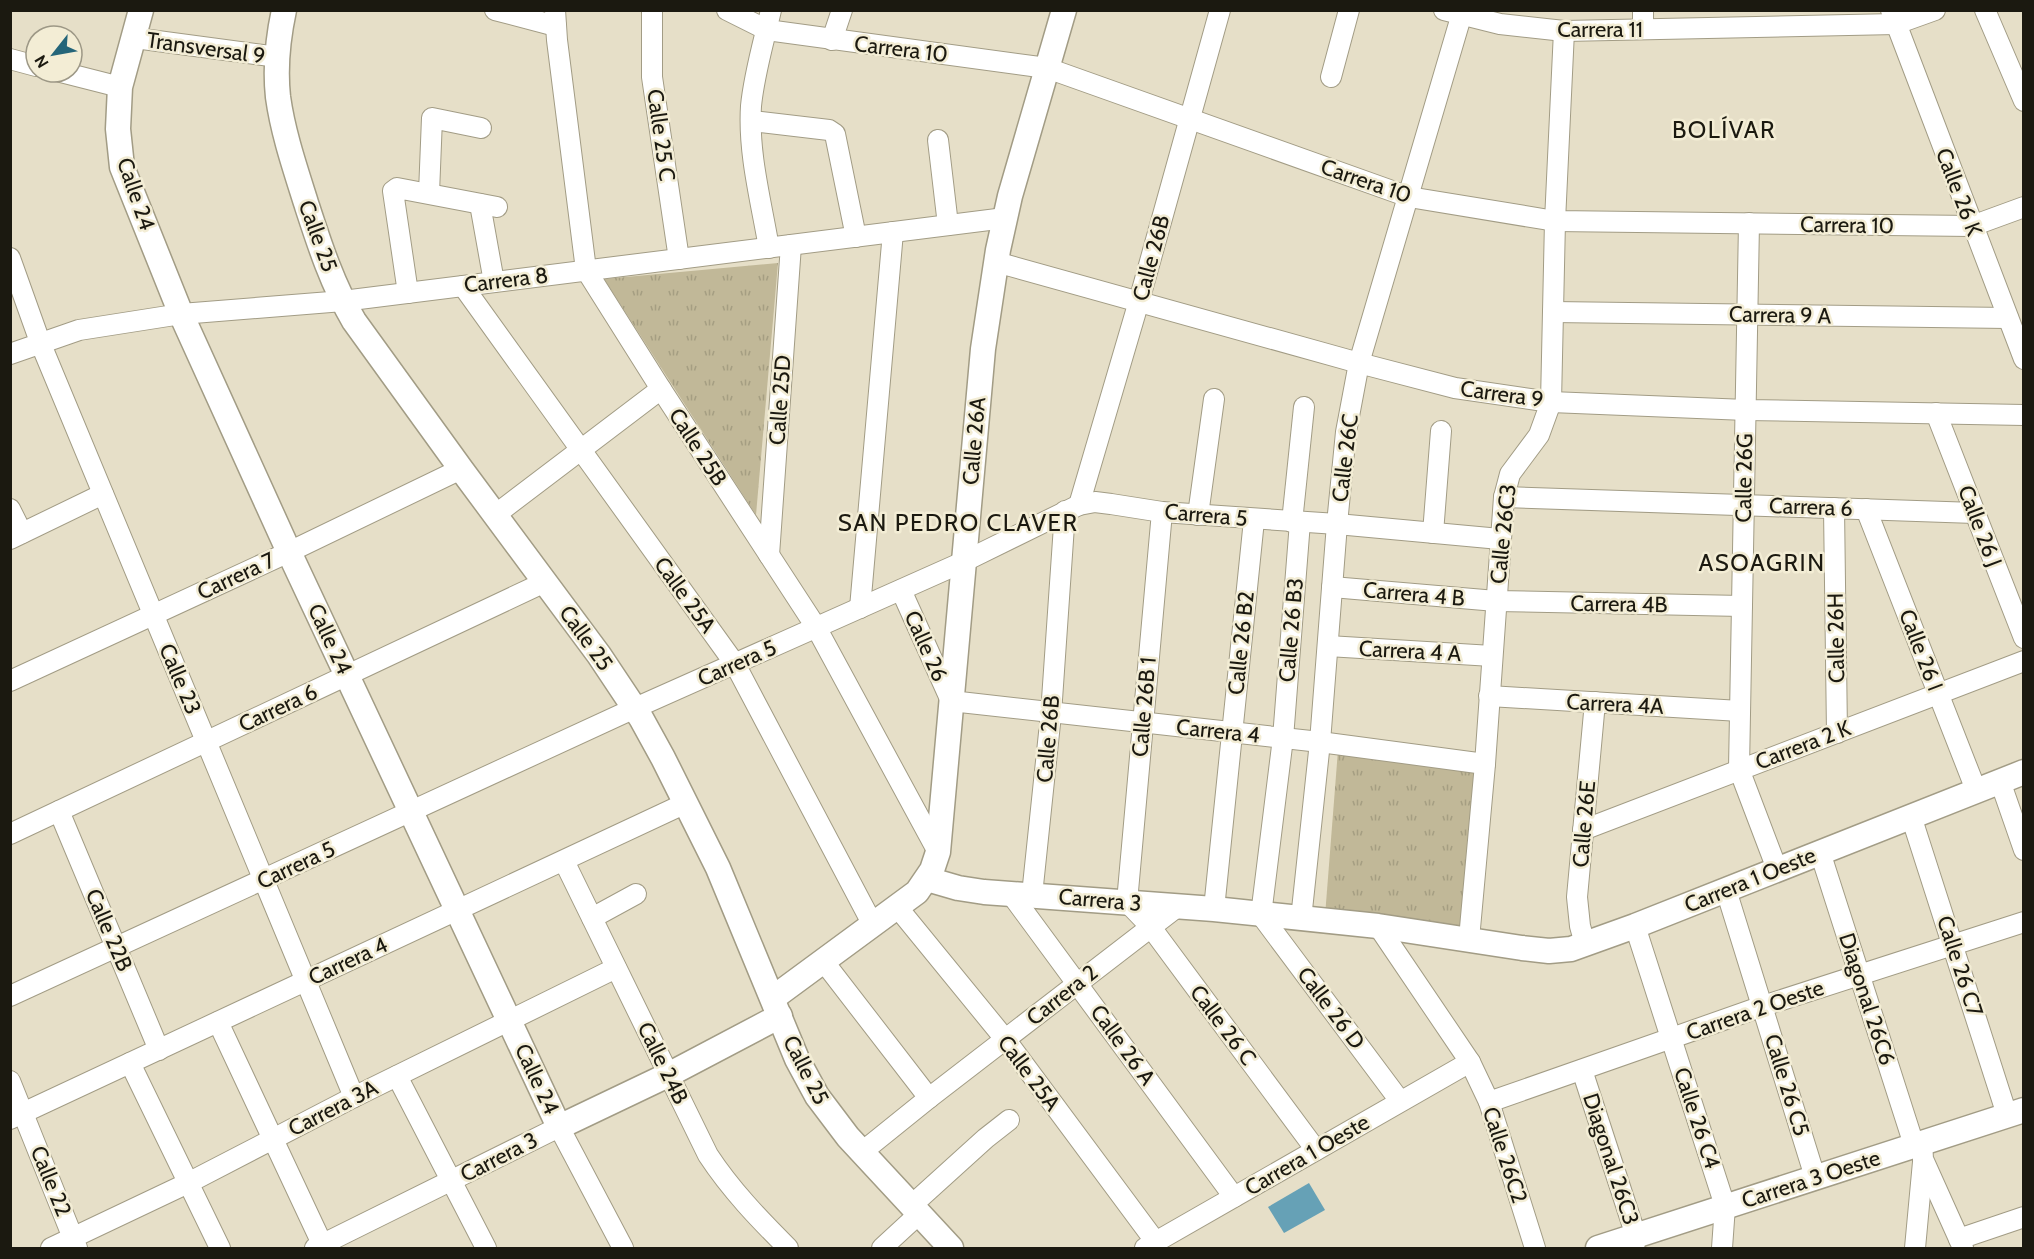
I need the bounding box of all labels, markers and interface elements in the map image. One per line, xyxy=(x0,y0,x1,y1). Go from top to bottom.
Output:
street label: Carrera 11 xyxy=(1557,16,1643,43)
north arrow xyxy=(24,24,84,84)
street label: Transversal 9 xyxy=(145,26,267,70)
street label: Carrera 10 xyxy=(853,30,949,68)
text: N xyxy=(31,52,53,71)
street label: Calle 25 C xyxy=(641,87,681,183)
district label: BOLÍVAR xyxy=(1672,115,1776,144)
street label: Calle 26 K xyxy=(1930,144,1988,240)
street label: Carrera 10 xyxy=(1317,153,1415,209)
street label: Calle 24 xyxy=(111,154,161,234)
street label: Calle 25 xyxy=(293,197,343,275)
street label: Carrera 10 xyxy=(1800,211,1894,239)
street label: Calle 26B xyxy=(1127,212,1175,304)
street label: Carrera 8 xyxy=(462,261,550,299)
street label: Carrera 9 A xyxy=(1729,301,1832,329)
street label: Calle 25D xyxy=(763,354,797,446)
street label: Carrera 9 xyxy=(1459,375,1545,413)
street label: Calle 26A xyxy=(957,395,991,486)
street label: Calle 25B xyxy=(663,403,733,491)
street label: Calle 26C xyxy=(1326,413,1364,503)
street label: Calle 26G xyxy=(1730,433,1758,523)
street label: Calle 26 J xyxy=(1952,481,2008,571)
street label: Calle 26C3 xyxy=(1484,483,1522,585)
street label: Carrera 6 xyxy=(1769,492,1853,522)
street label: Carrera 5 xyxy=(1163,498,1249,532)
district label: SAN PEDRO CLAVER xyxy=(838,508,1078,537)
street label: Carrera 7 xyxy=(193,546,279,606)
district label: ASOAGRIN xyxy=(1698,548,1826,577)
street label: Calle 25A xyxy=(648,552,722,639)
street label: Carrera 4 B xyxy=(1362,576,1466,612)
street label: Calle 26 B3 xyxy=(1273,577,1309,683)
street label: Calle 26 B2 xyxy=(1222,590,1260,696)
street label: Carrera 4B xyxy=(1570,590,1668,618)
street label: Calle 26H xyxy=(1822,593,1850,683)
street label: Calle 24 xyxy=(302,599,358,679)
street label: Calle 25 xyxy=(553,600,619,676)
street label: Calle 26 I xyxy=(1893,605,1949,695)
street label: Calle 26 xyxy=(898,606,954,686)
street label: Carrera 5 xyxy=(693,634,781,692)
street label: Carrera 4 A xyxy=(1358,635,1462,667)
street label: Calle 23 xyxy=(153,640,207,718)
street label: Calle 26B 1 xyxy=(1126,656,1162,758)
street label: Carrera 6 xyxy=(234,678,322,738)
street label: Carrera 4A xyxy=(1566,688,1665,720)
street label: Calle 26B xyxy=(1031,694,1065,784)
street label: Carrera 4 xyxy=(1175,713,1261,749)
street label: Carrera 2 K xyxy=(1751,714,1855,776)
street label: Calle 26E xyxy=(1567,780,1601,868)
street label: Carrera 5 xyxy=(253,835,339,895)
street label: Carrera 1 Oeste xyxy=(1680,841,1820,919)
street label: Carrera 3 xyxy=(1057,883,1143,917)
street label: Calle 22B xyxy=(80,885,138,975)
street label: Calle 26 C7 xyxy=(1931,912,1989,1020)
street label: Diagonal 26C6 xyxy=(1833,930,1901,1068)
street label: Carrera 4 xyxy=(304,931,392,991)
street label: Carrera 2 xyxy=(1021,959,1103,1031)
street label: Calle 26 D xyxy=(1291,962,1371,1054)
street label: Carrera 2 Oeste xyxy=(1683,974,1827,1046)
street label: Calle 26 C xyxy=(1184,980,1262,1070)
street label: Calle 26 A xyxy=(1085,999,1162,1091)
street label: Calle 24B xyxy=(632,1018,694,1108)
street label: Calle 25A xyxy=(992,1030,1066,1116)
street label: Calle 25 xyxy=(777,1031,835,1109)
street label: Calle 26 C5 xyxy=(1759,1031,1815,1139)
street label: Calle 24 xyxy=(509,1039,565,1119)
street label: Calle 26 C4 xyxy=(1668,1064,1726,1172)
street label: Carrera 3A xyxy=(284,1074,383,1142)
street label: Diagonal 26C3 xyxy=(1577,1090,1645,1228)
street label: Calle 26C2 xyxy=(1477,1103,1533,1207)
street label: Carrera 1 Oeste xyxy=(1240,1109,1374,1201)
street label: Carrera 3 xyxy=(456,1126,542,1188)
street label: Calle 22 xyxy=(25,1142,77,1220)
street label: Carrera 3 Oeste xyxy=(1738,1144,1884,1214)

